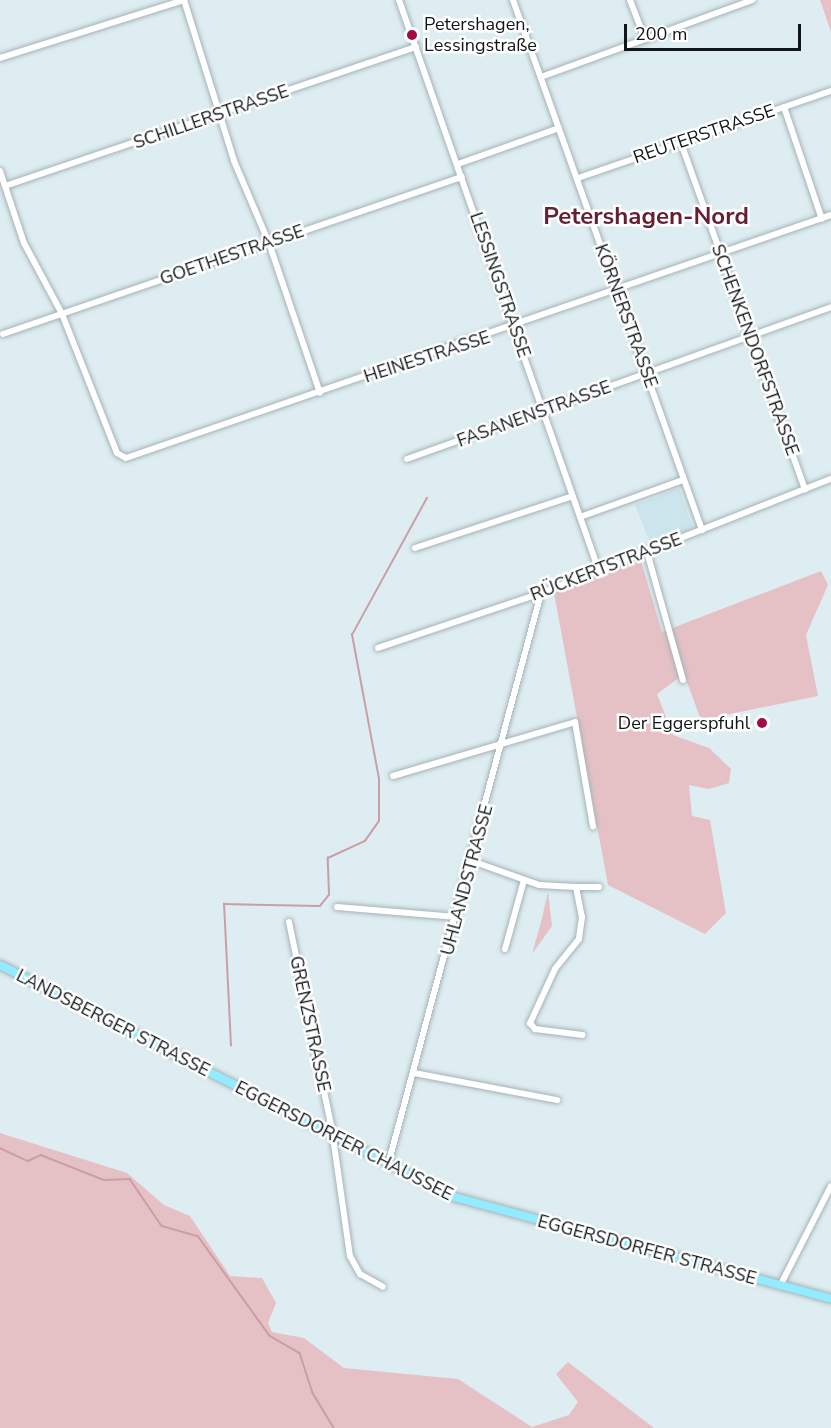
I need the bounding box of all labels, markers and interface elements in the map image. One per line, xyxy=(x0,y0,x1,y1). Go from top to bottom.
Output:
scale bar xyxy=(627,12,804,50)
place label: Petershagen, Lessingstraße xyxy=(424,14,537,57)
text: 200 m xyxy=(635,22,687,46)
marker: Petershagen, Lessingstraße xyxy=(405,28,419,42)
street label: SCHILLERSTRASSE xyxy=(131,80,291,154)
street label: REUTERSTRASSE xyxy=(630,100,778,168)
district label: Petershagen-Nord xyxy=(543,203,749,231)
street label: LESSINGSTRASSE xyxy=(465,209,535,361)
street label: GOETHESTRASSE xyxy=(157,220,307,290)
street label: KÖRNERSTRASSE xyxy=(590,241,662,391)
street label: SCHENKENDORFSTRASSE xyxy=(707,241,803,459)
street label: HEINESTRASSE xyxy=(361,326,493,388)
street label: FASANENSTRASSE xyxy=(454,376,614,452)
street label: RÜCKERTSTRASSE xyxy=(527,528,685,606)
place label: Der Eggerspfuhl xyxy=(618,712,750,734)
marker: Der Eggerspfuhl xyxy=(755,716,769,730)
street label: UHLANDSTRASSE xyxy=(436,802,498,958)
street label: GRENZSTRASSE xyxy=(285,954,335,1094)
street label: LANDSBERGER STRASSE xyxy=(13,965,213,1081)
street label: EGGERSDORFER CHAUSSEE xyxy=(232,1077,456,1205)
street label: EGGERSDORFER STRASSE xyxy=(535,1210,759,1290)

